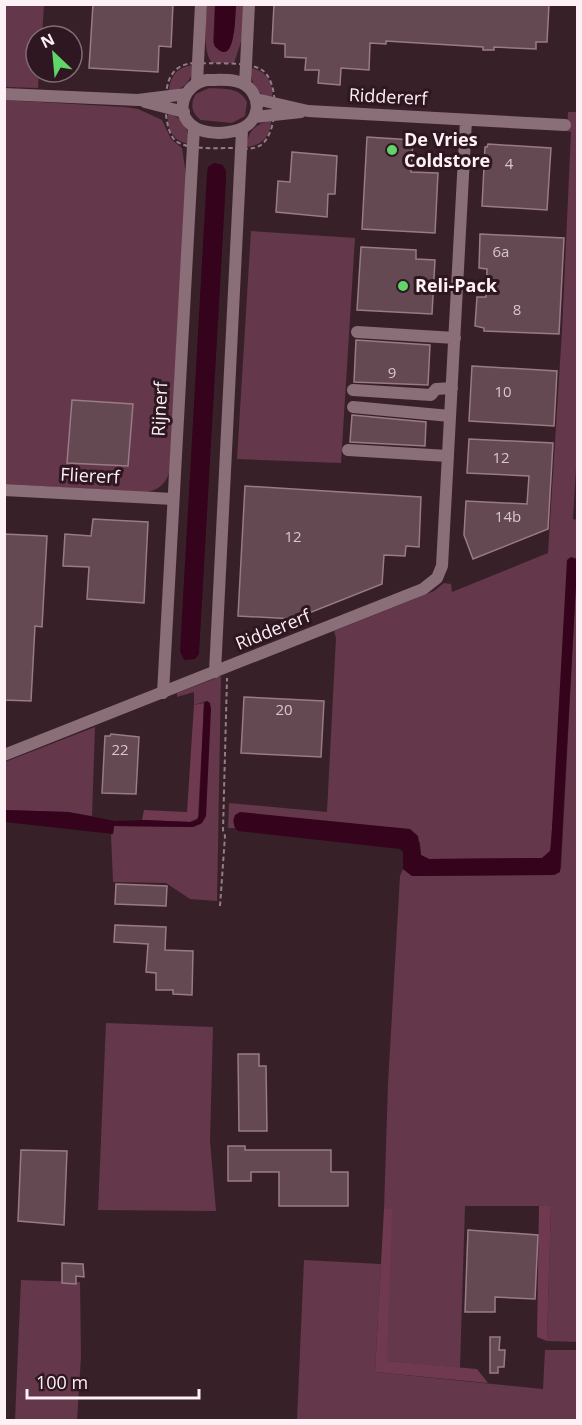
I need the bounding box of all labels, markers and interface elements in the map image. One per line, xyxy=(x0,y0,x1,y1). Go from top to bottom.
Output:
north arrow xyxy=(24,24,84,84)
text: N xyxy=(37,28,58,53)
street label: Riddererf xyxy=(348,82,429,110)
place label: De Vries Coldstore xyxy=(404,127,490,172)
marker: De Vries Coldstore xyxy=(385,143,399,157)
house number: 4 xyxy=(505,153,514,173)
house number: 6a xyxy=(493,241,509,261)
place label: Reli-Pack xyxy=(415,273,498,297)
marker: Reli-Pack xyxy=(396,279,410,293)
house number: 8 xyxy=(513,299,521,319)
house number: 9 xyxy=(388,362,396,382)
street label: Rijnerf xyxy=(146,380,172,437)
house number: 10 xyxy=(494,381,512,401)
house number: 12 xyxy=(492,447,510,467)
street label: Fliererf xyxy=(60,461,121,489)
house number: 14b xyxy=(495,506,521,526)
house number: 12 xyxy=(284,526,302,546)
street label: Riddererf xyxy=(232,603,314,655)
house number: 20 xyxy=(275,699,293,719)
house number: 22 xyxy=(111,739,129,759)
scale bar xyxy=(27,1362,200,1400)
text: 100 m xyxy=(36,1370,88,1394)

